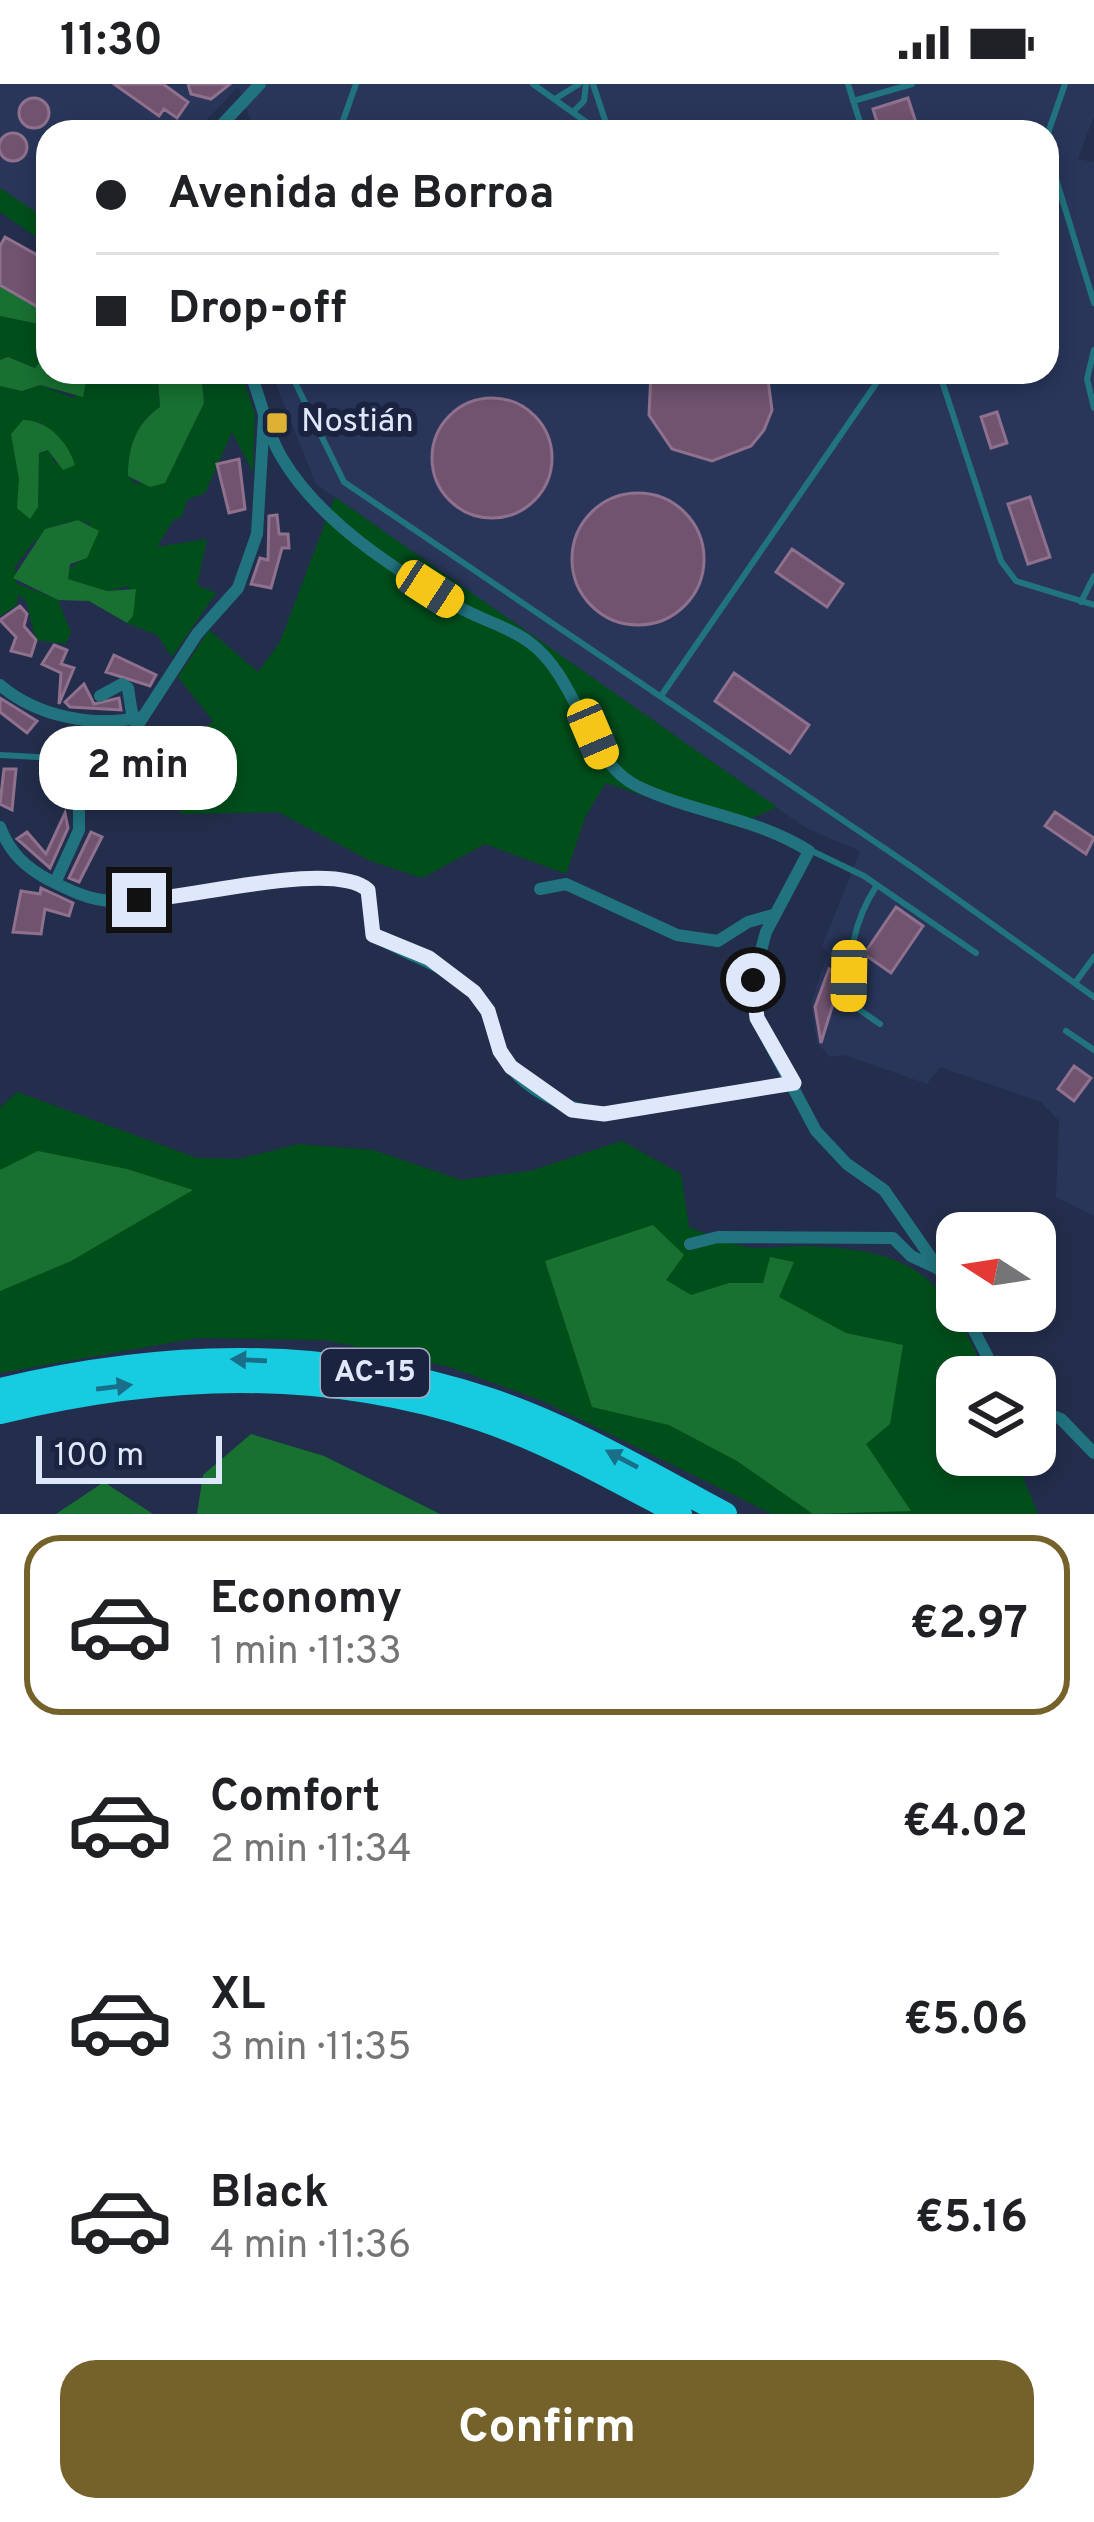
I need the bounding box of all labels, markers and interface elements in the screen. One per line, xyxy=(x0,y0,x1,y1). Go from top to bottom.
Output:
text: 11:30 xyxy=(60,14,163,71)
text: Avenida de Borroa xyxy=(168,167,554,224)
text: Drop-off xyxy=(168,282,347,339)
place label: Nostián xyxy=(301,402,414,444)
marker: Nostián xyxy=(264,410,290,436)
car xyxy=(390,554,470,624)
car xyxy=(562,694,624,774)
callout: 2 min xyxy=(40,726,238,810)
text: 2 min xyxy=(87,743,189,792)
route end xyxy=(112,873,166,927)
car xyxy=(830,940,868,1012)
route start xyxy=(726,953,780,1007)
north arrow xyxy=(936,1212,1056,1332)
map controls xyxy=(936,1212,1056,1476)
road number: AC-15 xyxy=(321,1349,429,1397)
one-way arrow xyxy=(230,1350,267,1369)
button: layers xyxy=(936,1356,1056,1476)
one-way arrow xyxy=(96,1378,133,1397)
scale bar xyxy=(36,1430,222,1483)
text: 100 m xyxy=(54,1436,144,1478)
one-way arrow xyxy=(605,1449,640,1470)
icon: car xyxy=(66,1571,174,1679)
text: Economy xyxy=(210,1572,402,1629)
text: €2.97 xyxy=(910,1597,1028,1654)
text: 1 min · 11:33 xyxy=(210,1629,402,1678)
icon: car xyxy=(66,1769,174,1877)
text: Comfort xyxy=(210,1770,380,1827)
text: €4.02 xyxy=(903,1795,1028,1852)
text: 2 min · 11:34 xyxy=(210,1827,412,1876)
icon: car xyxy=(66,1967,174,2075)
text: XL xyxy=(210,1968,265,2025)
text: €5.06 xyxy=(904,1993,1028,2050)
text: 3 min · 11:35 xyxy=(210,2025,411,2074)
icon: car xyxy=(66,2165,174,2273)
text: Black xyxy=(210,2166,329,2223)
text: €5.16 xyxy=(915,2191,1028,2248)
text: 4 min · 11:36 xyxy=(210,2223,411,2272)
button: Confirm xyxy=(60,2360,1034,2498)

